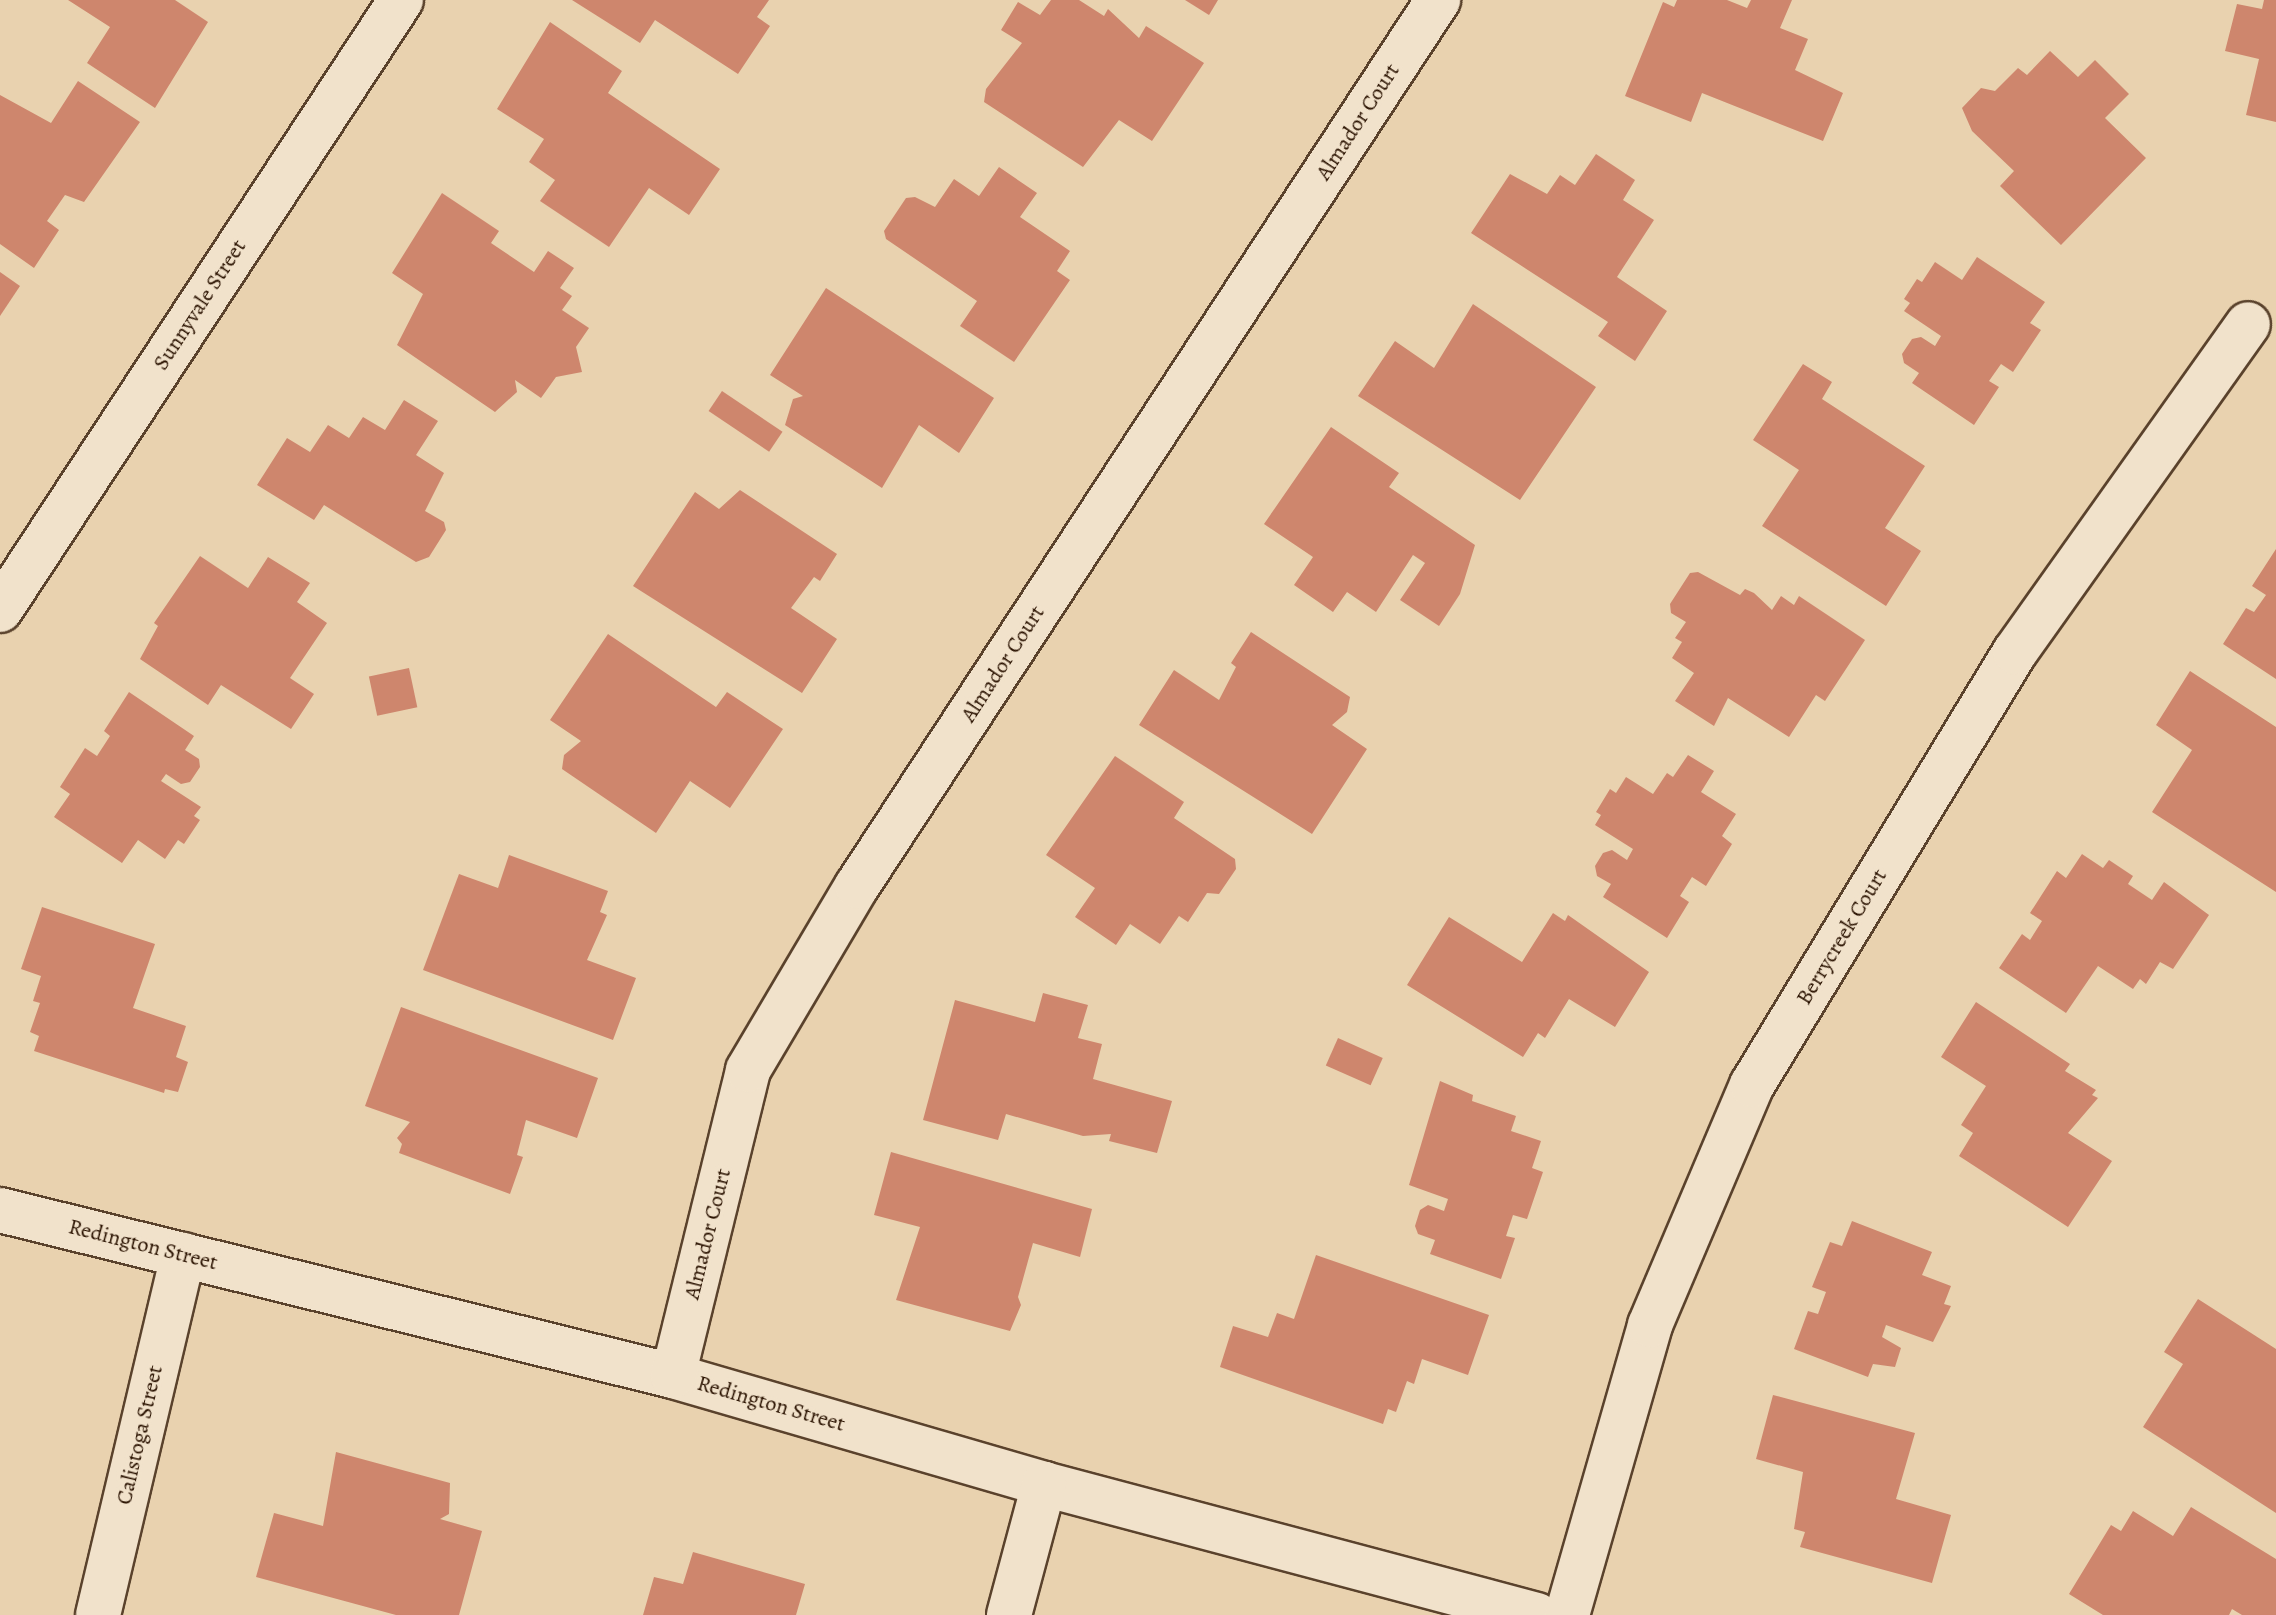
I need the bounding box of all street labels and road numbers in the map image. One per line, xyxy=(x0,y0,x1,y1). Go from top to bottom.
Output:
street label: Almador Court xyxy=(1311,59,1405,185)
street label: Sunnyvale Street xyxy=(148,235,252,375)
street label: Almador Court xyxy=(956,601,1050,727)
street label: Berrycreek Court xyxy=(1791,864,1893,1010)
street label: Almador Court xyxy=(679,1166,737,1302)
street label: Redington Street xyxy=(66,1214,220,1276)
street label: Calistoga Street xyxy=(111,1363,169,1507)
street label: Redington Street xyxy=(694,1370,848,1438)

